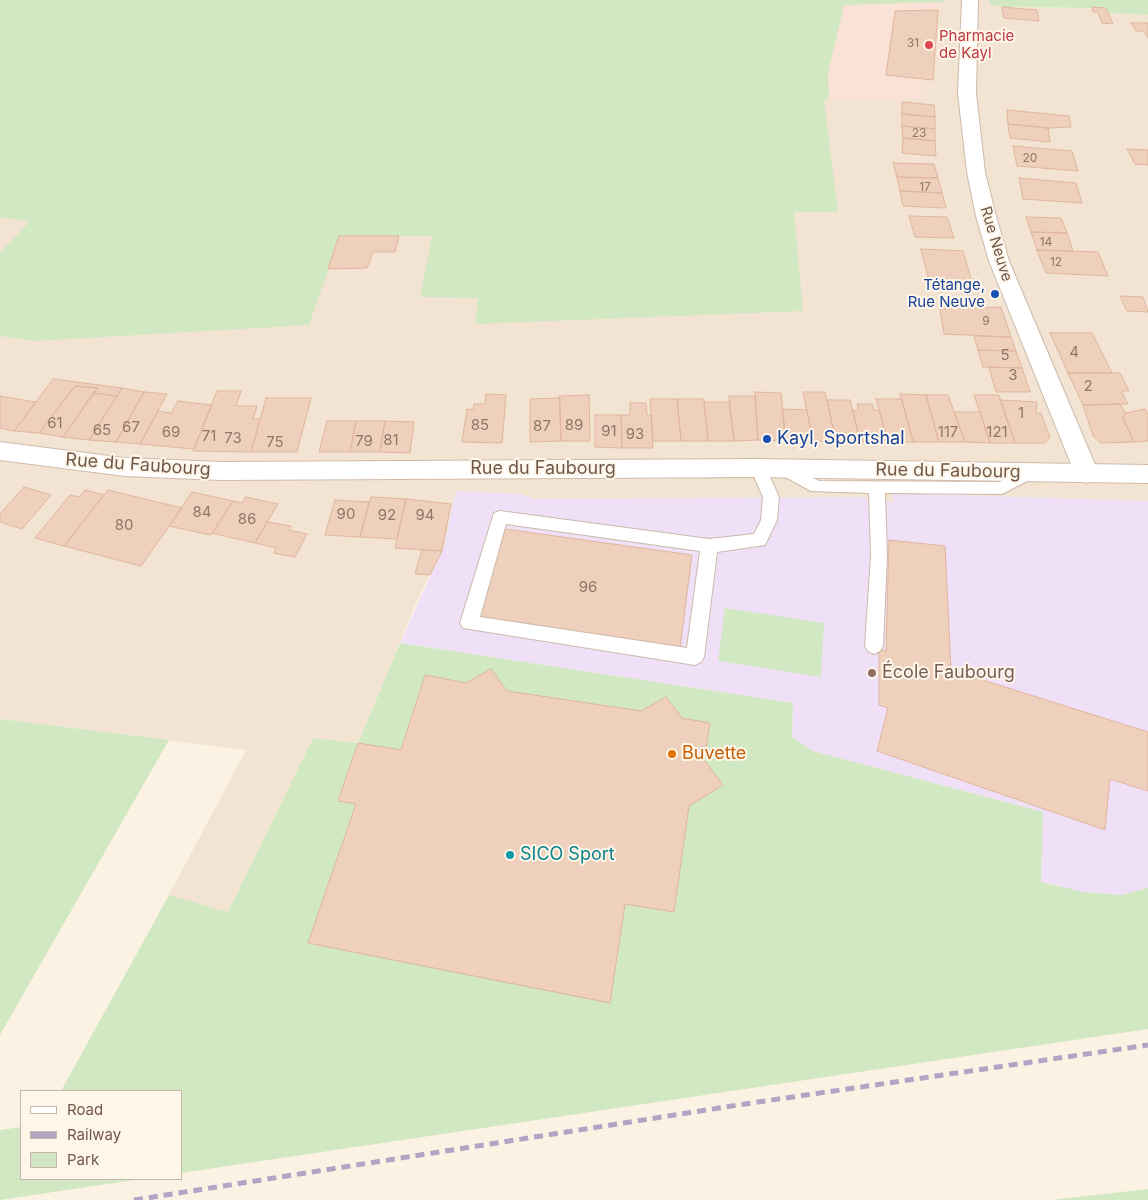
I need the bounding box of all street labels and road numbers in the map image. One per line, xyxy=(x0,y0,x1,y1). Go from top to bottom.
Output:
street label: Rue Neuve xyxy=(976,204,1016,284)
street label: Rue du Faubourg xyxy=(65,449,211,481)
street label: Rue du Faubourg xyxy=(470,458,616,480)
street label: Rue du Faubourg xyxy=(875,459,1021,483)

